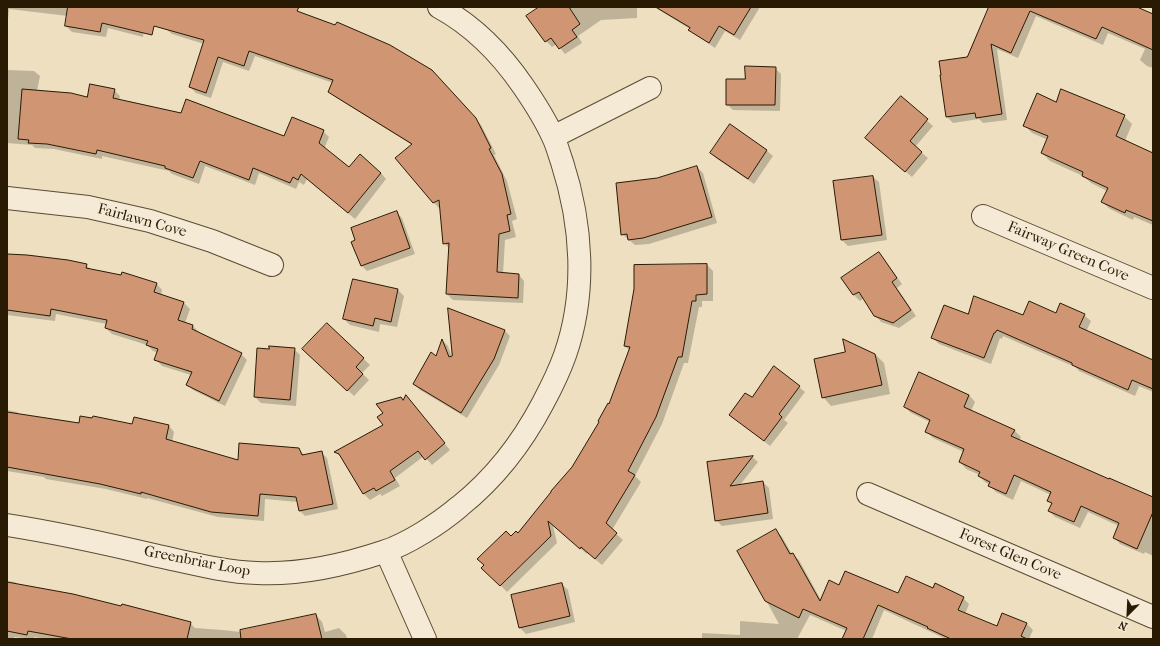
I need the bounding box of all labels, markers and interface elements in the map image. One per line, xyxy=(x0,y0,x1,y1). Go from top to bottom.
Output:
street label: Fairlawn Cove xyxy=(95,200,189,242)
street label: Fairway Green Cove xyxy=(1004,218,1132,286)
street label: Forest Glen Cove xyxy=(956,525,1064,585)
street label: Greenbriar Loop xyxy=(142,543,252,581)
north arrow xyxy=(1108,594,1148,634)
text: N xyxy=(1116,618,1129,633)

